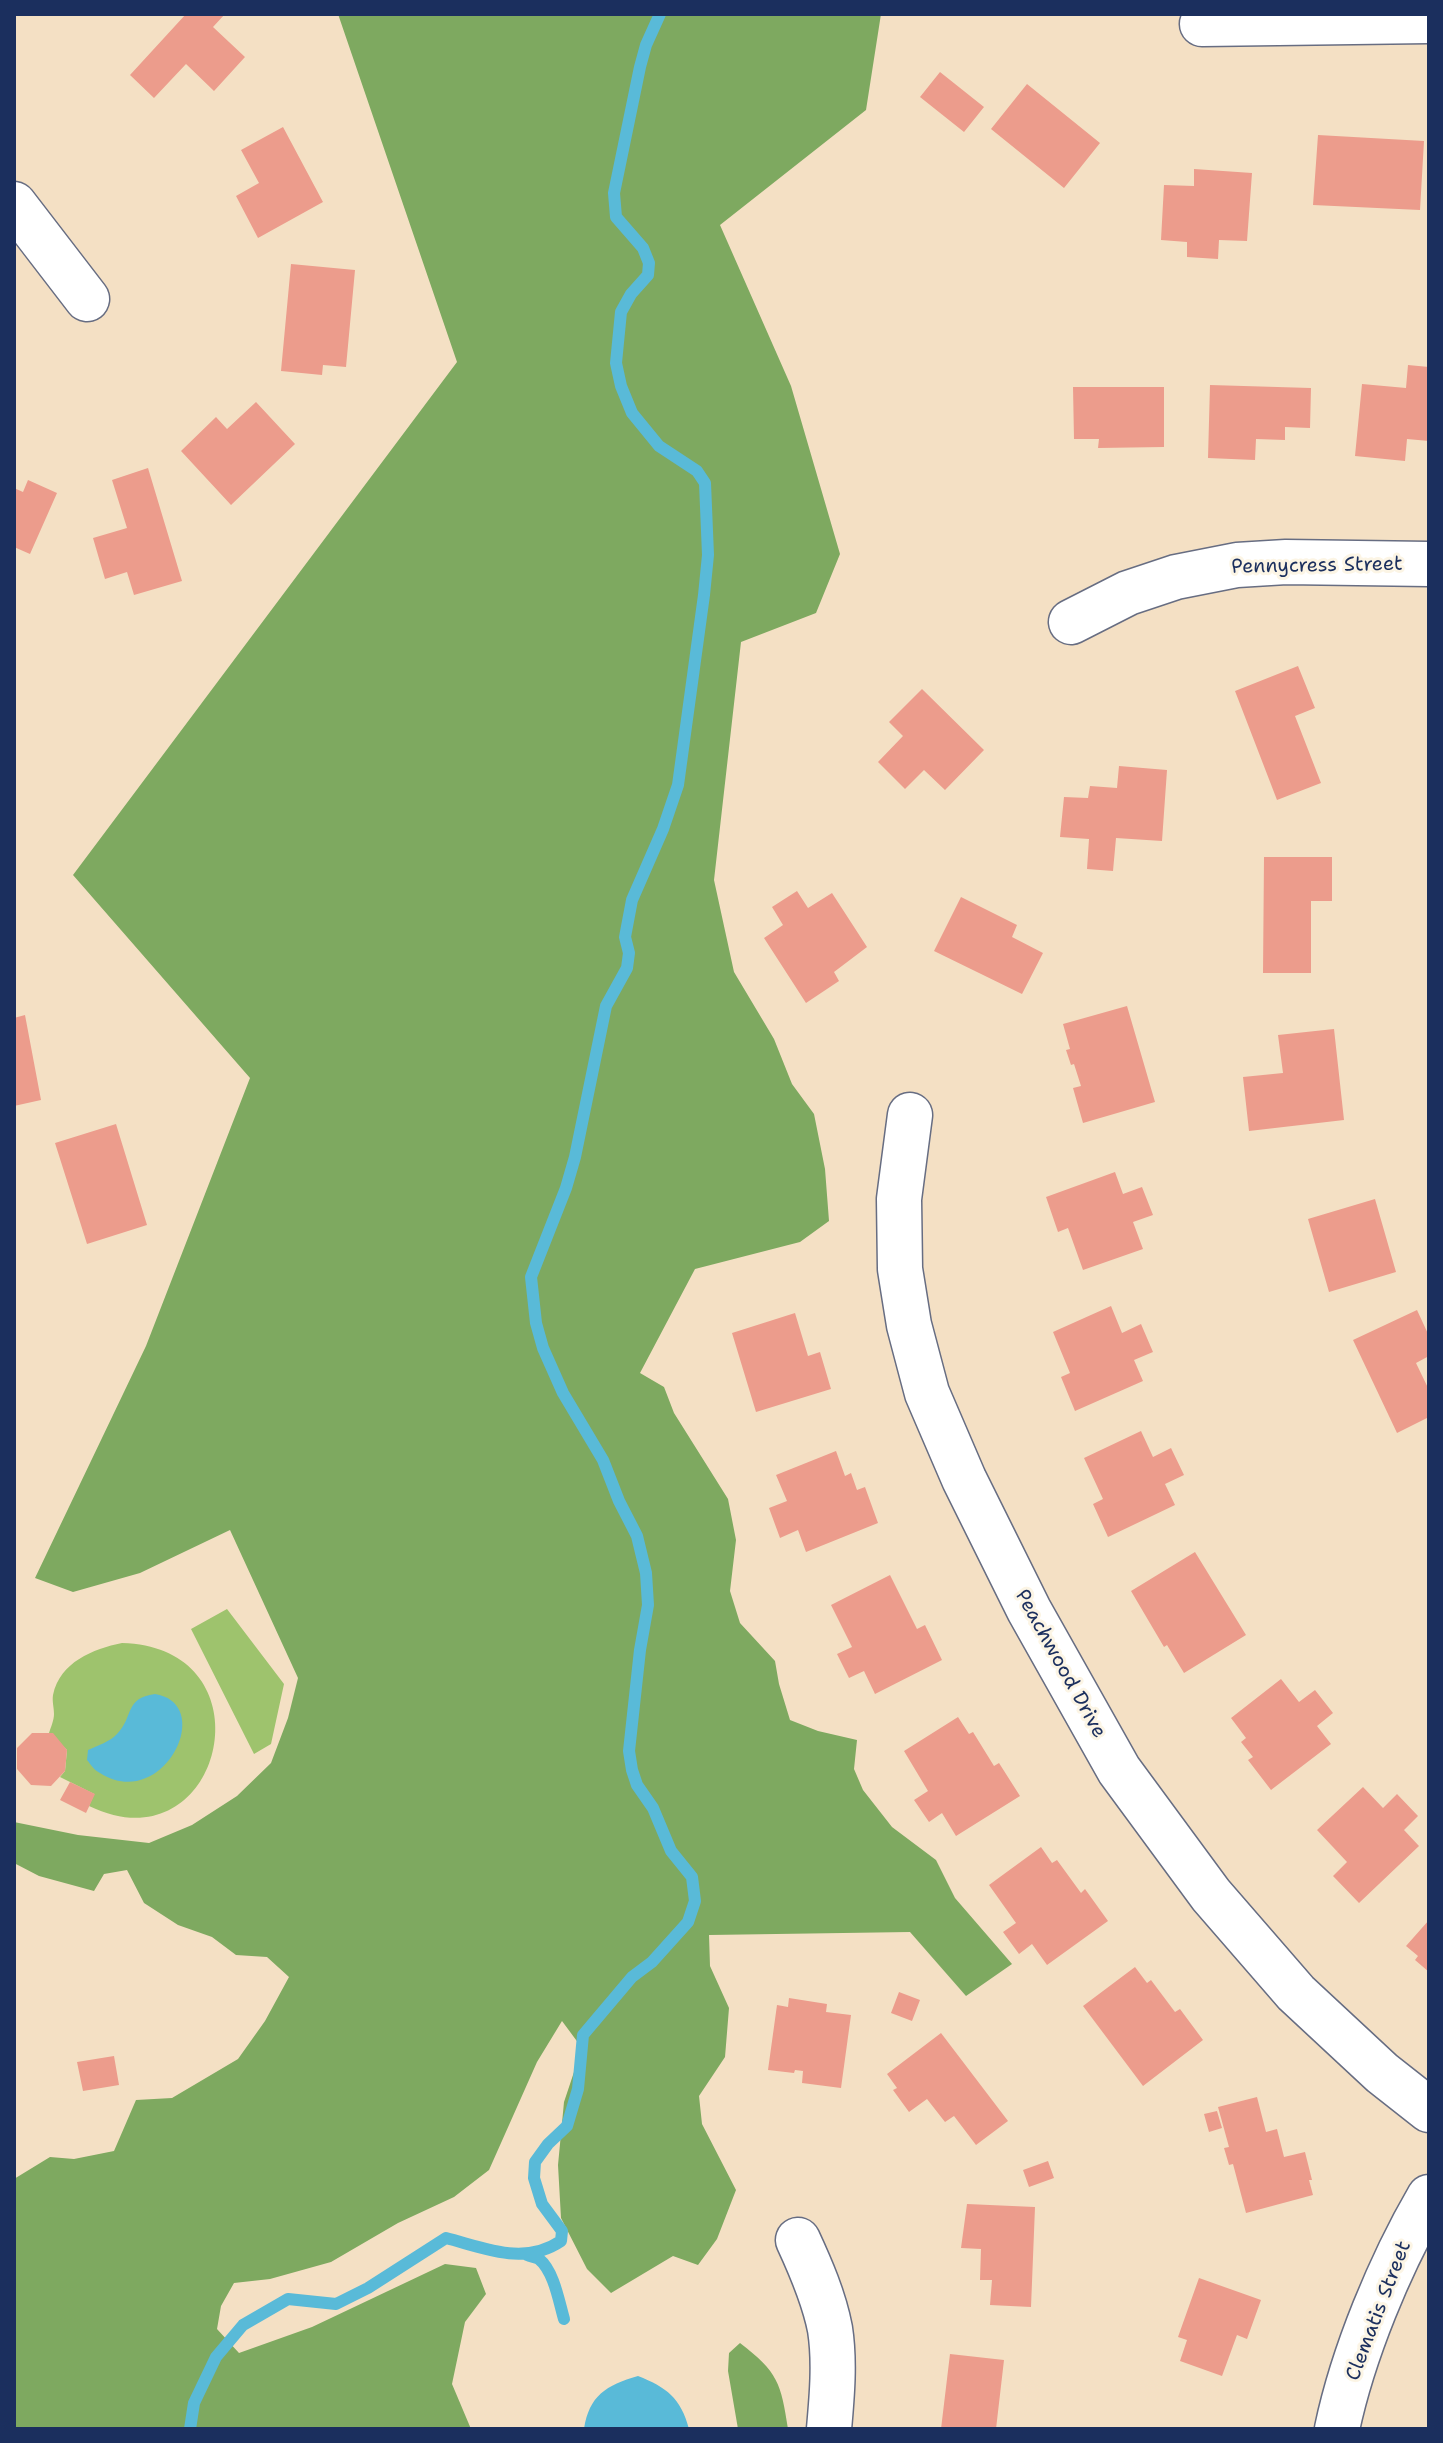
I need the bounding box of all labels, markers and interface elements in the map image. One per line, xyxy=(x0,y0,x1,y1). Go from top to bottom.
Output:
street label: Pennycress Street xyxy=(1231,553,1403,579)
street label: Peachwood Drive xyxy=(1009,1586,1111,1742)
street label: Clematis Street xyxy=(1341,2238,1417,2384)

